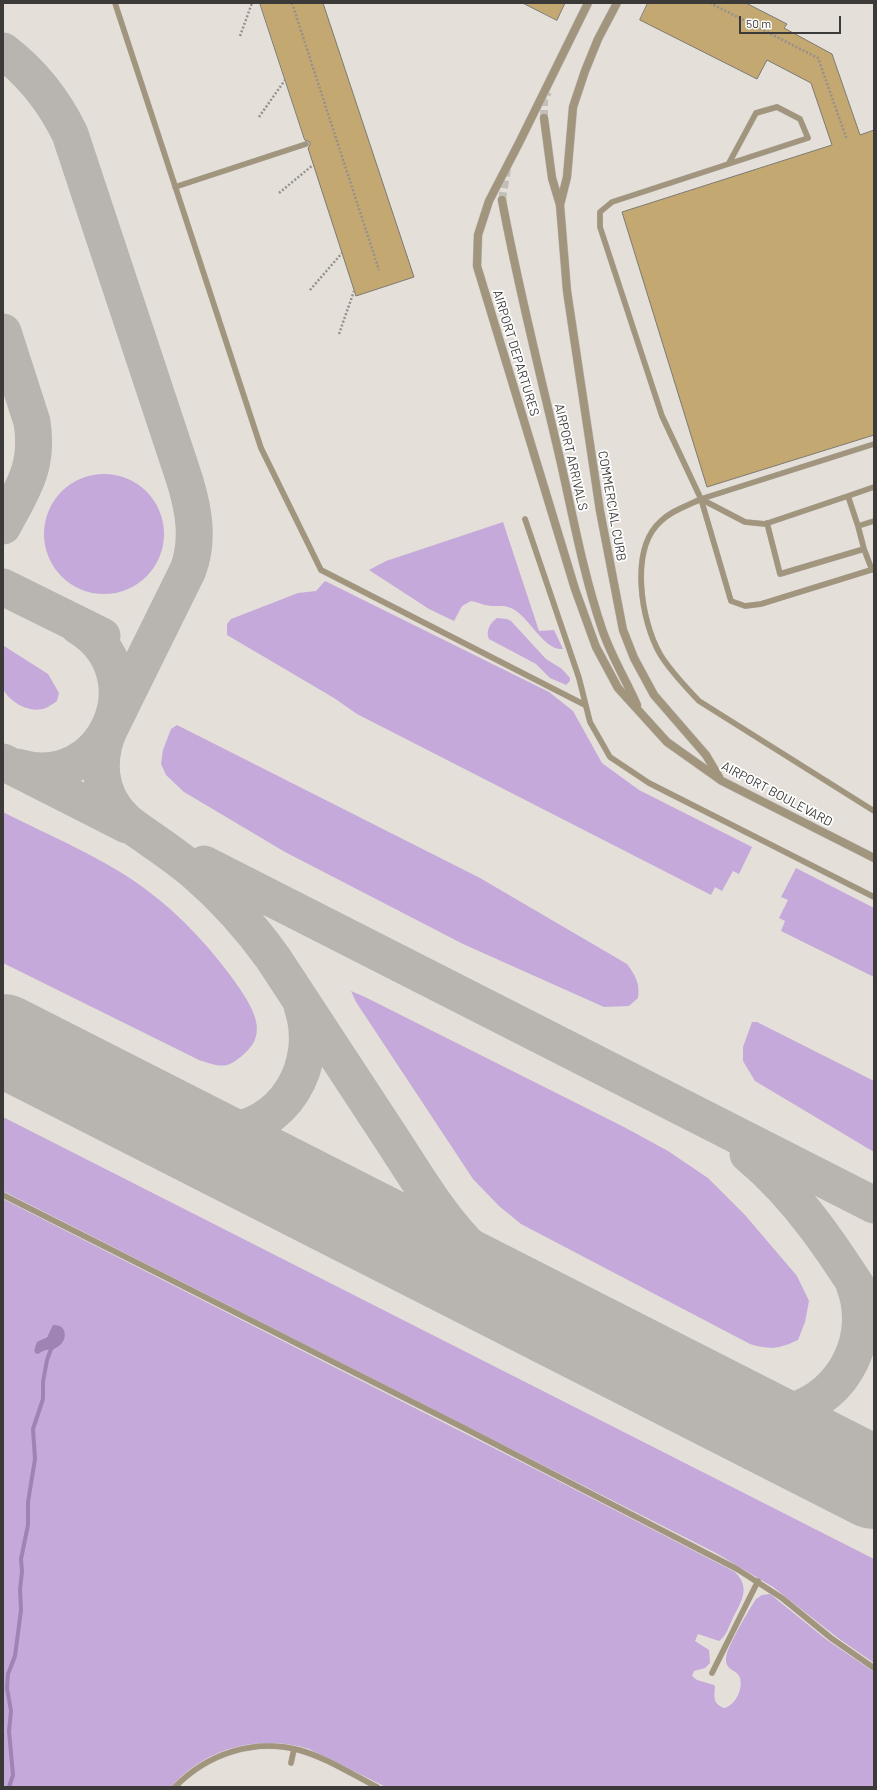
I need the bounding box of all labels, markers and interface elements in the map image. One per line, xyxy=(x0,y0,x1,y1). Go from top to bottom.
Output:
scale bar xyxy=(741,8,843,34)
text: 50 m xyxy=(746,16,771,30)
street label: AIRPORT DEPARTURES xyxy=(489,288,543,418)
street label: AIRPORT ARRIVALS xyxy=(551,402,591,512)
street label: COMMERCIAL CURB xyxy=(595,450,629,562)
street label: AIRPORT BOULEVARD xyxy=(719,758,835,830)

